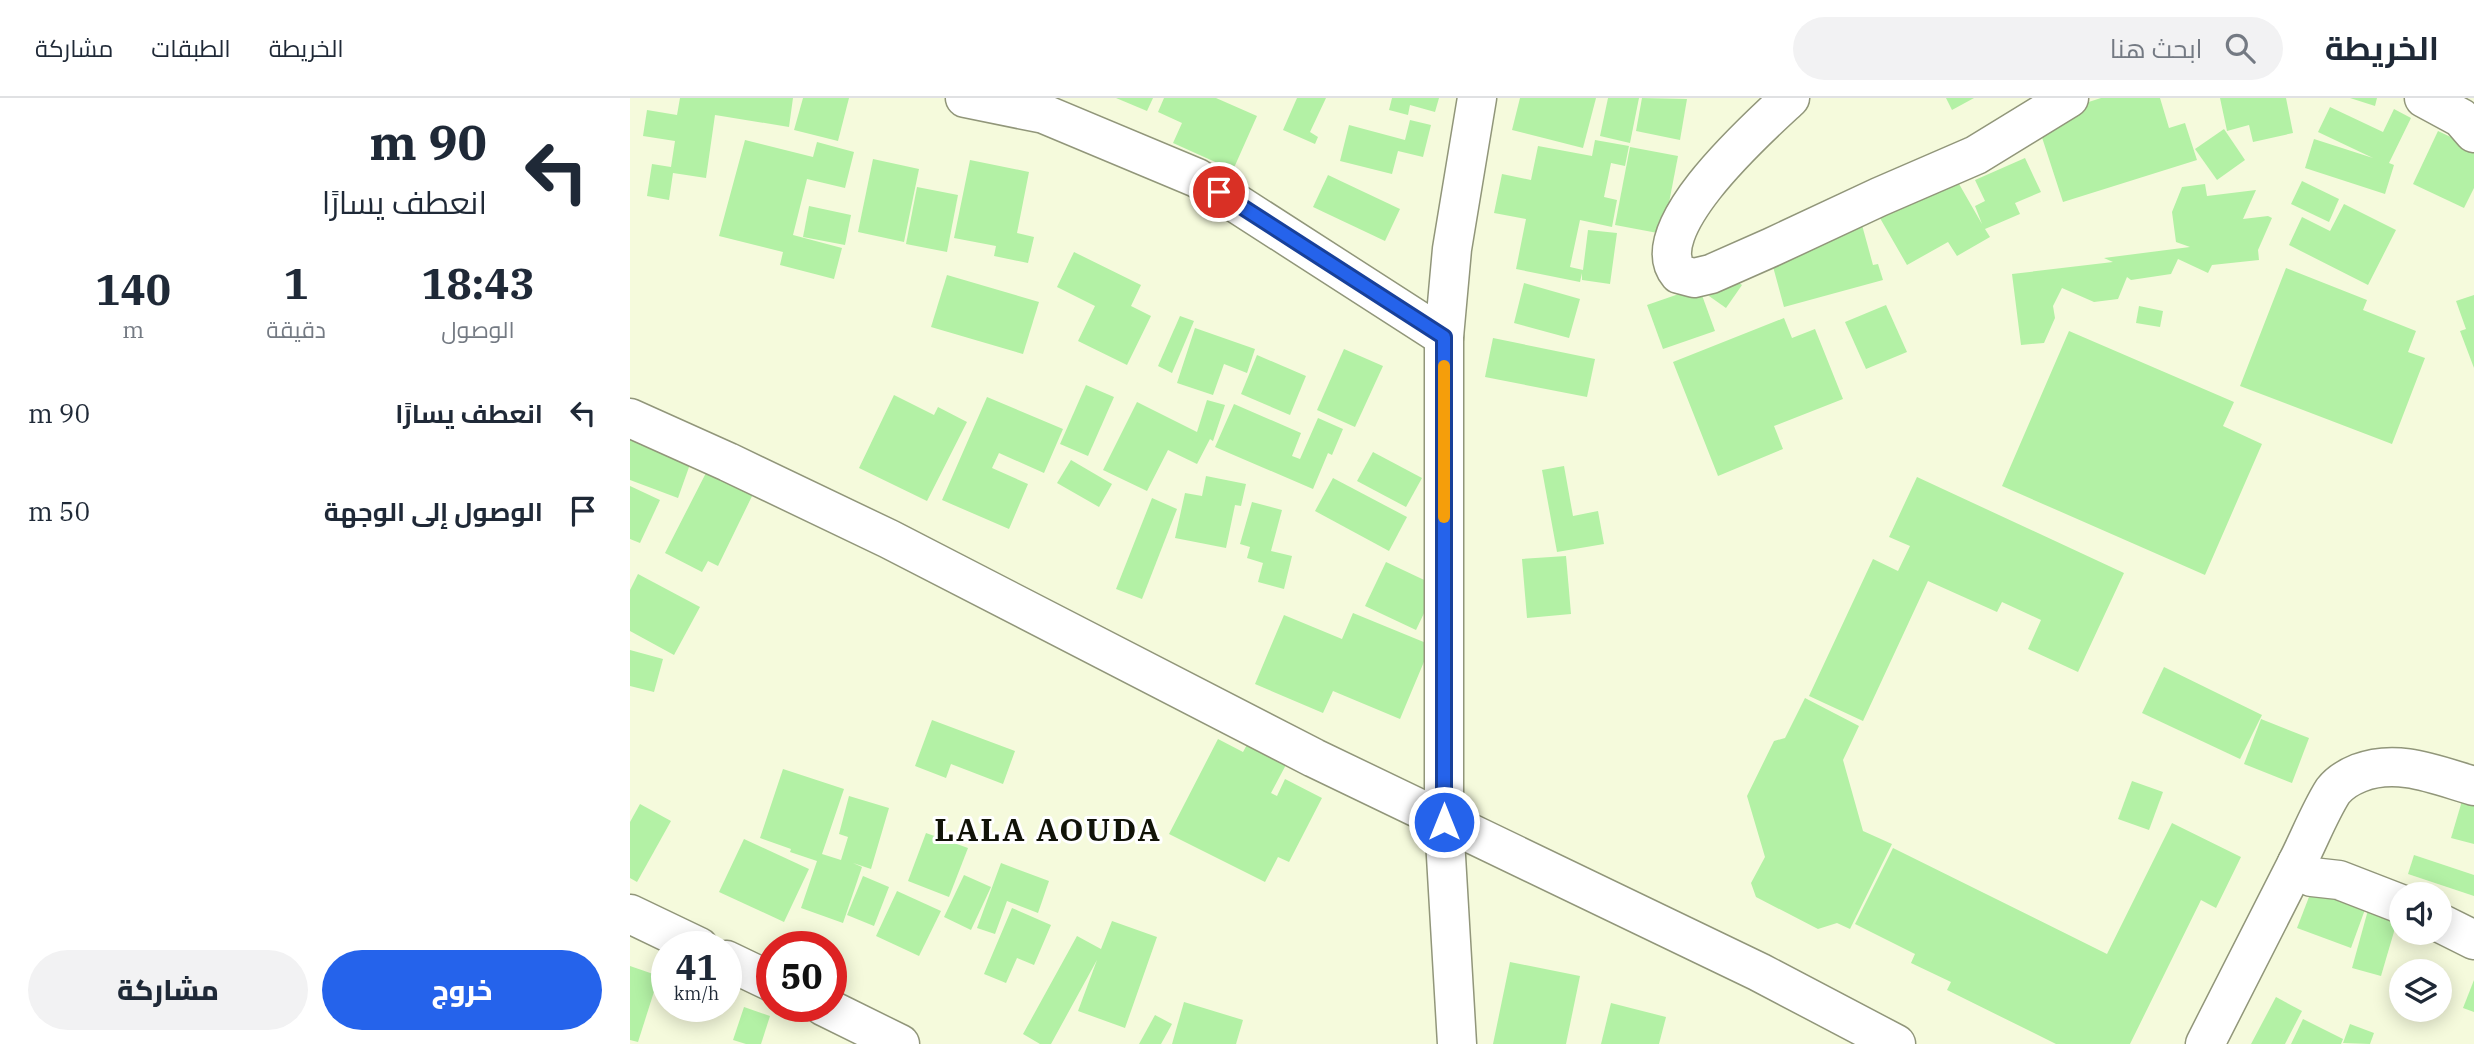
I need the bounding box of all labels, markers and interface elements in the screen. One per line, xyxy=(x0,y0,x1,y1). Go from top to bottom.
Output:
search box xyxy=(1793,17,2283,80)
text: الخريطة xyxy=(2325,26,2439,69)
icon: search xyxy=(2221,29,2259,67)
text: ابحث هنا xyxy=(2110,31,2203,65)
text: مشاركة xyxy=(35,32,113,64)
text: الطبقات xyxy=(151,32,231,64)
text: الخريطة xyxy=(269,32,344,64)
text: 90 m xyxy=(369,110,487,173)
icon: left xyxy=(511,126,602,217)
pin xyxy=(1189,162,1249,222)
icon: arrive xyxy=(1200,173,1238,211)
text: انعطف يسارًا xyxy=(322,181,487,223)
text: 1 xyxy=(283,256,309,311)
text: 18:43 xyxy=(421,256,535,311)
text: 140 xyxy=(95,262,171,317)
text: m xyxy=(122,314,144,344)
text: دقيقة xyxy=(266,314,326,344)
text: الوصول xyxy=(441,314,515,344)
icon: left xyxy=(564,394,602,432)
text: 90 m xyxy=(28,396,90,430)
text: انعطف يسارًا xyxy=(395,396,543,430)
icon: arrive xyxy=(564,492,602,530)
text: 50 m xyxy=(28,494,90,528)
text: الوصول إلى الوجهة xyxy=(324,494,543,528)
position arrow xyxy=(1407,785,1481,859)
district label: LALA AOUDA xyxy=(934,808,1162,850)
map controls xyxy=(2389,882,2452,1022)
button: sound xyxy=(2389,882,2452,945)
speed limit sign: 50 xyxy=(756,931,847,1022)
text: 41 xyxy=(675,944,718,990)
button: مشاركة xyxy=(28,950,308,1030)
button: خروج xyxy=(322,950,602,1030)
button: layers xyxy=(2389,959,2452,1022)
text: km/h xyxy=(674,982,719,1005)

